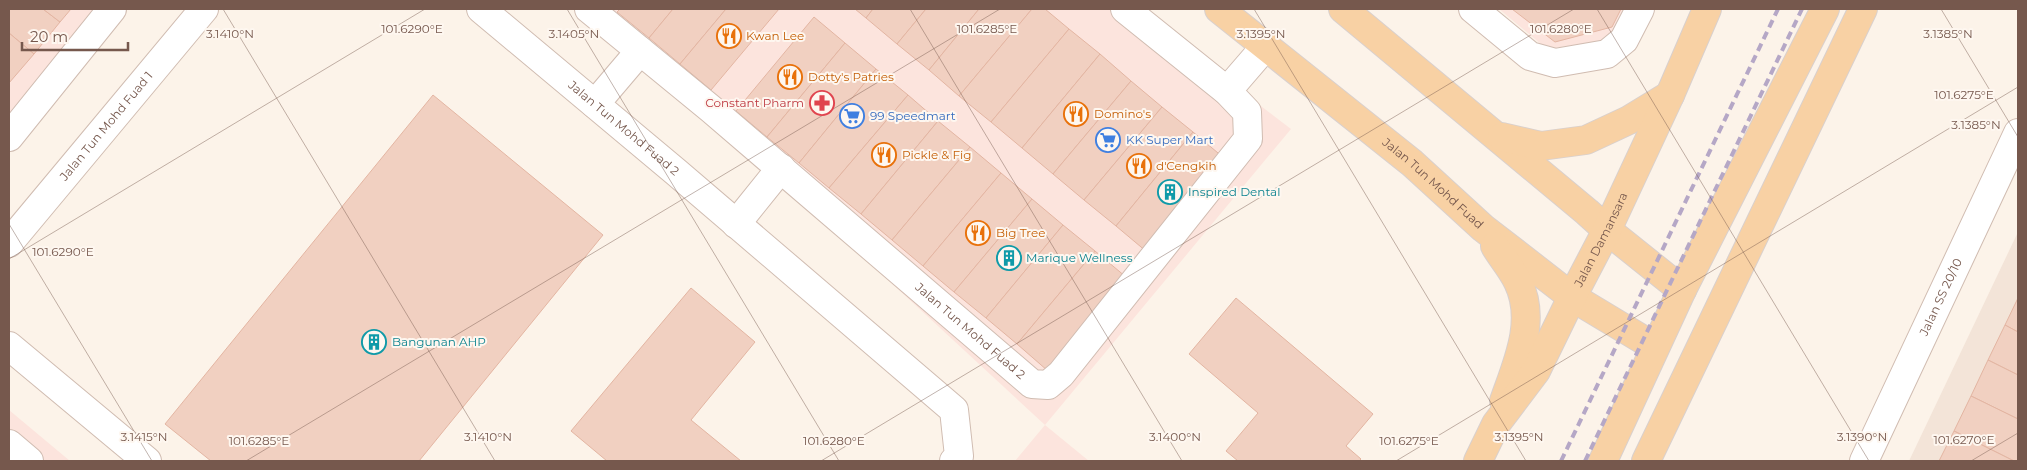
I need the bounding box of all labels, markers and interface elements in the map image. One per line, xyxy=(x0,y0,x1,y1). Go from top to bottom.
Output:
scale bar xyxy=(22,20,129,52)
text: 101.6290°E xyxy=(381,21,443,36)
text: 101.6285°E xyxy=(957,21,1017,36)
text: 101.6280°E xyxy=(1530,21,1592,36)
restaurant icon: Kwan Lee xyxy=(716,23,742,49)
text: 3.1410°N xyxy=(206,26,254,41)
text: 3.1405°N xyxy=(549,26,599,41)
text: 3.1395°N xyxy=(1237,26,1285,41)
text: 3.1385°N xyxy=(1923,26,1973,41)
text: 20 m xyxy=(30,27,68,46)
place label: Kwan Lee xyxy=(746,28,804,43)
restaurant icon: Dotty's Patries xyxy=(777,64,803,90)
street label: Jalan Tun Mohd Fuad 1 xyxy=(56,68,156,184)
place label: Dotty's Patries xyxy=(808,69,894,84)
street label: Jalan Tun Mohd Fuad 2 xyxy=(565,77,683,179)
text: 101.6275°E xyxy=(1934,87,1994,102)
pharmacy icon: Constant Pharm xyxy=(809,90,835,116)
place label: Constant Pharm xyxy=(705,95,804,110)
restaurant icon: Domino's xyxy=(1063,101,1089,127)
supermarket icon: 99 Speedmart xyxy=(839,103,865,129)
place label: Domino's xyxy=(1094,106,1151,121)
place label: 99 Speedmart xyxy=(870,108,956,123)
text: 3.1385°N xyxy=(1951,117,2001,132)
supermarket icon: KK Super Mart xyxy=(1095,127,1121,153)
place label: KK Super Mart xyxy=(1126,132,1214,147)
street label: Jalan Tun Mohd Fuad xyxy=(1379,134,1487,232)
restaurant icon: Pickle & Fig xyxy=(871,142,897,168)
place label: Pickle & Fig xyxy=(902,147,972,162)
restaurant icon: d'Cengkih xyxy=(1126,153,1152,179)
place label: d'Cengkih xyxy=(1156,158,1217,173)
building icon: Inspired Dental xyxy=(1157,179,1183,205)
place label: Inspired Dental xyxy=(1188,184,1280,199)
street label: Jalan Damansara xyxy=(1570,190,1631,290)
restaurant icon: Big Tree xyxy=(965,220,991,246)
place label: Big Tree xyxy=(996,225,1046,240)
text: 101.6290°E xyxy=(32,244,94,259)
building icon: Marique Wellness xyxy=(996,245,1022,271)
place label: Marique Wellness xyxy=(1026,250,1133,265)
street label: Jalan SS 20/10 xyxy=(1915,256,1965,339)
street label: Jalan Tun Mohd Fuad 2 xyxy=(912,279,1029,382)
building icon: Bangunan AHP xyxy=(361,329,387,355)
place label: Bangunan AHP xyxy=(392,334,486,349)
text: 3.1415°N xyxy=(121,429,167,444)
text: 3.1410°N xyxy=(464,429,512,444)
text: 3.1400°N xyxy=(1149,429,1201,444)
text: 3.1395°N xyxy=(1495,429,1543,444)
text: 3.1390°N xyxy=(1837,429,1887,444)
text: 101.6270°E xyxy=(1934,432,1994,447)
text: 101.6285°E xyxy=(229,433,289,448)
text: 101.6280°E xyxy=(803,433,865,448)
text: 101.6275°E xyxy=(1379,433,1439,448)

